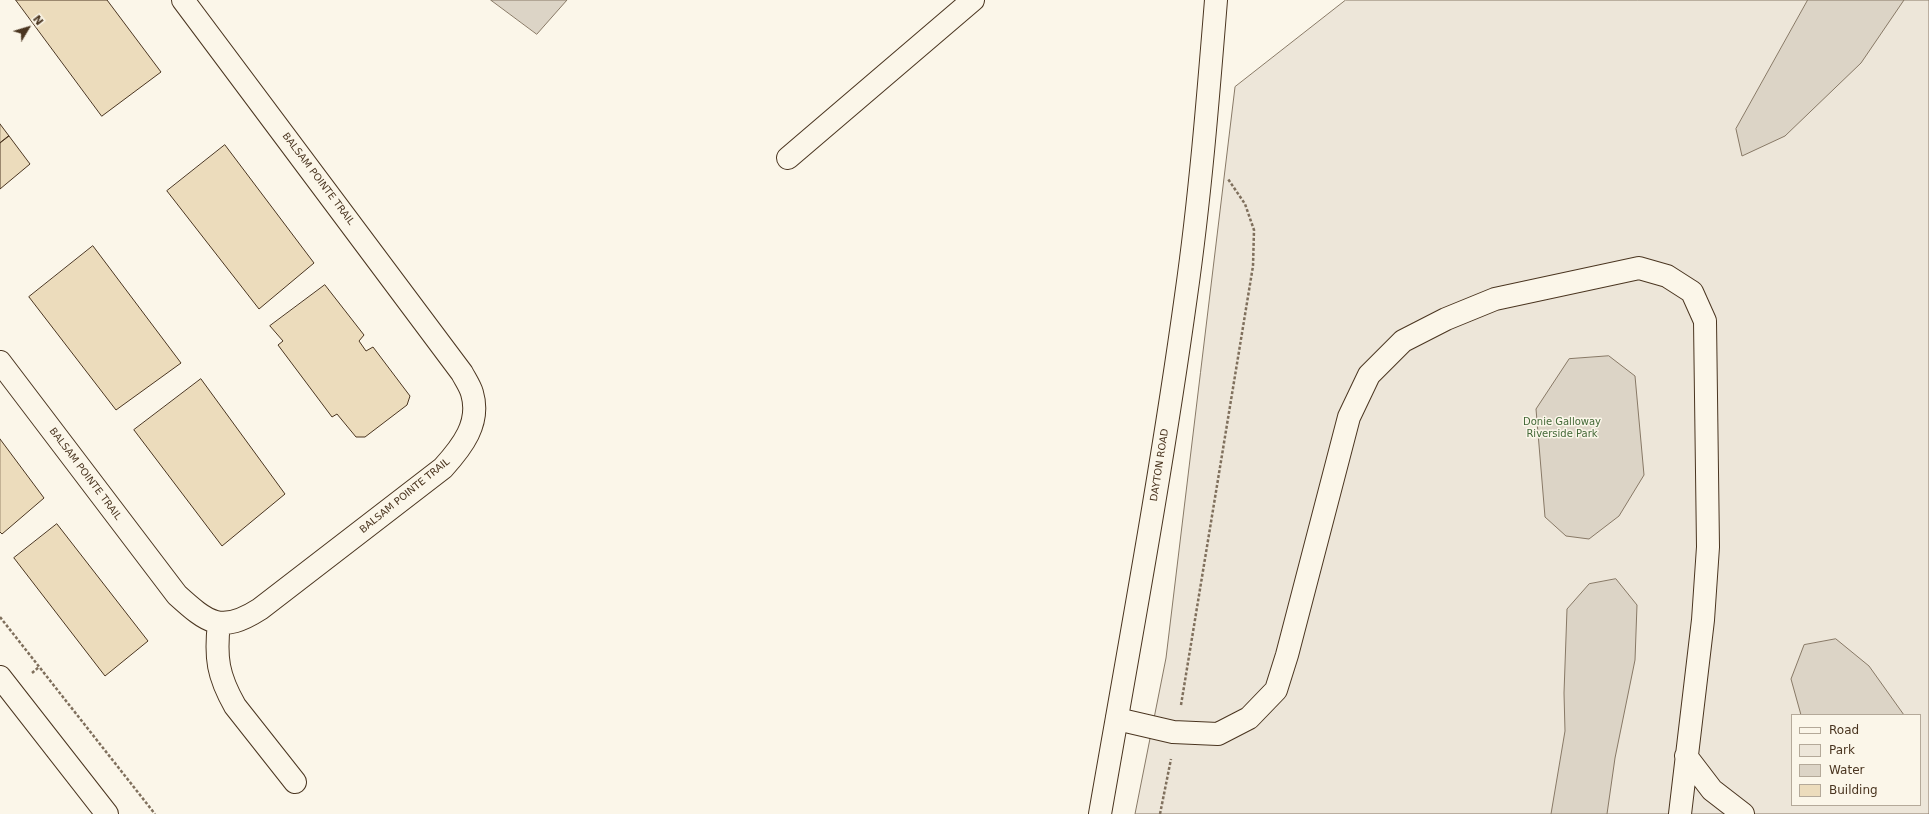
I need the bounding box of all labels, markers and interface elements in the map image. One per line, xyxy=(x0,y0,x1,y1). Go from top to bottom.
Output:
north arrow xyxy=(8,8,48,48)
text: N xyxy=(30,13,46,28)
street label: BALSAM POINTE TRAIL xyxy=(279,131,357,227)
park label: Donie Galloway Riverside Park xyxy=(1523,416,1601,440)
street label: BALSAM POINTE TRAIL xyxy=(46,426,124,522)
street label: DAYTON ROAD xyxy=(1148,428,1172,502)
street label: BALSAM POINTE TRAIL xyxy=(358,456,452,536)
legend xyxy=(1791,714,1921,806)
text: Road xyxy=(1829,723,1859,737)
text: Park xyxy=(1829,743,1855,757)
text: Water xyxy=(1829,763,1864,777)
text: Building xyxy=(1829,783,1878,797)

